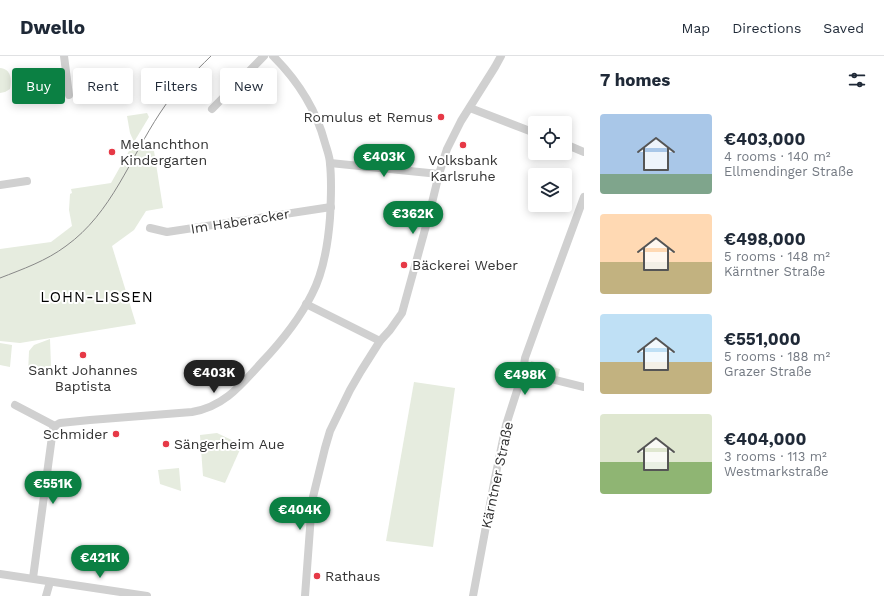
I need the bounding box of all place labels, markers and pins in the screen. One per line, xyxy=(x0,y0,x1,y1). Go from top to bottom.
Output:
place label: Romulus et Remus xyxy=(303,109,433,125)
marker: Romulus et Remus xyxy=(436,112,446,122)
place label: Melanchthon Kindergarten xyxy=(120,136,209,168)
marker: Volksbank Karlsruhe xyxy=(458,140,468,150)
pin: €403K xyxy=(356,144,412,178)
marker: Melanchthon Kindergarten xyxy=(107,147,117,157)
place label: Volksbank Karlsruhe xyxy=(428,152,498,184)
pin: €362K xyxy=(385,201,441,235)
place label: Bäckerei Weber xyxy=(412,257,518,273)
marker: Bäckerei Weber xyxy=(399,260,409,270)
marker: Sankt Johannes Baptista xyxy=(78,350,88,360)
pin: €403K xyxy=(186,360,242,394)
place label: Sankt Johannes Baptista xyxy=(28,362,138,394)
pin: €498K xyxy=(497,362,553,396)
place label: Schmider xyxy=(43,426,108,442)
marker: Schmider xyxy=(111,429,121,439)
place label: Sängerheim Aue xyxy=(174,436,285,452)
marker: Sängerheim Aue xyxy=(161,439,171,449)
pin: €551K xyxy=(25,471,81,505)
pin: €404K xyxy=(272,497,328,531)
pin: €421K xyxy=(72,545,128,579)
place label: Rathaus xyxy=(325,568,380,584)
marker: Rathaus xyxy=(312,571,322,581)

